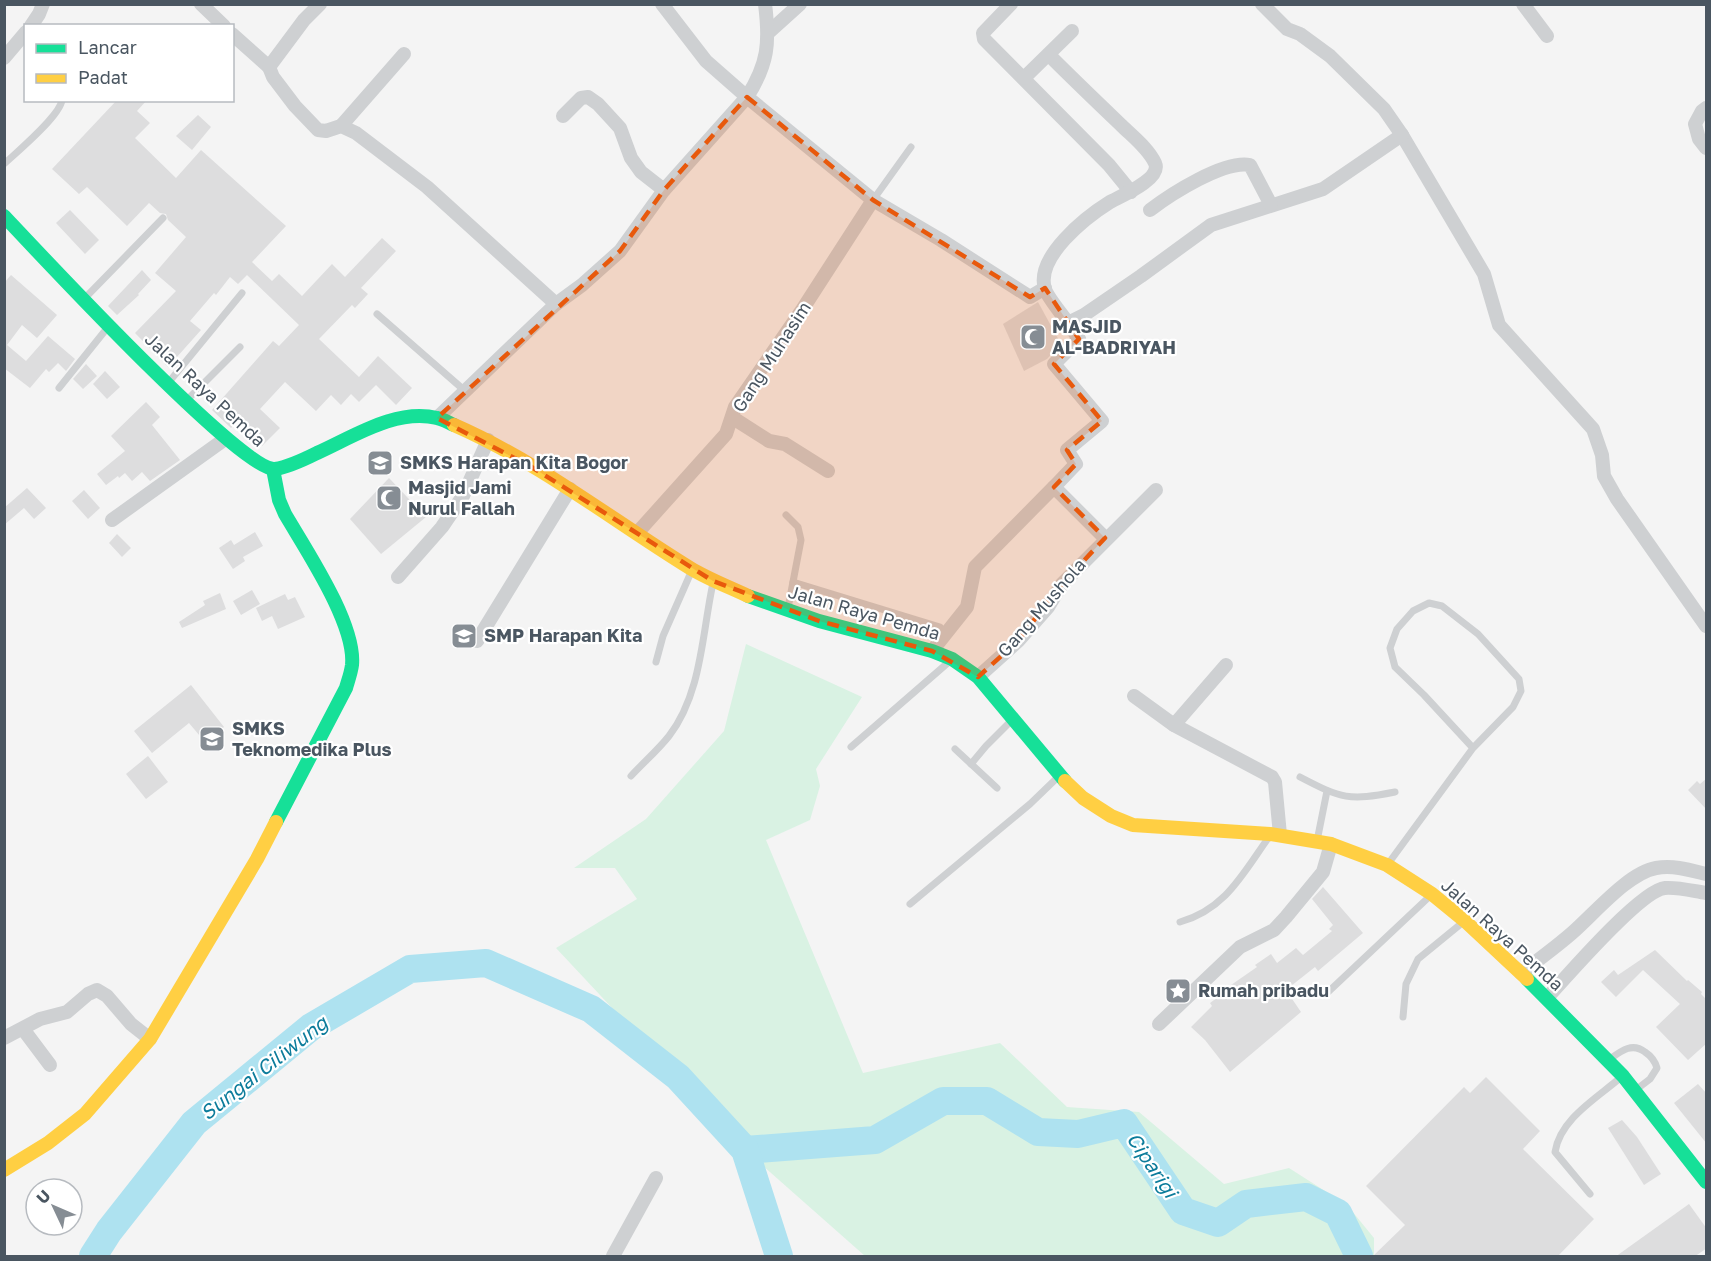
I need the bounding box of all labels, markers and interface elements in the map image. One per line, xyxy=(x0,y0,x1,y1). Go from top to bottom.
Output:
legend xyxy=(24,24,234,102)
text: Lancar xyxy=(78,36,137,58)
text: Padat xyxy=(78,66,128,88)
street label: Gang Muhasim xyxy=(727,297,815,416)
place label: MASJID AL-BADRIYAH xyxy=(1052,315,1176,358)
mosque icon: MASJID AL-BADRIYAH xyxy=(1018,322,1048,352)
street label: Jalan Raya Pemda xyxy=(141,328,271,451)
school or university icon: SMKS Harapan Kita Bogor xyxy=(365,448,395,478)
place label: SMKS Harapan Kita Bogor xyxy=(400,451,628,473)
place label: Masjid Jami Nurul Fallah xyxy=(408,476,515,519)
mosque icon: Masjid Jami Nurul Fallah xyxy=(374,483,404,513)
street label: Gang Mushola xyxy=(993,554,1090,661)
street label: Jalan Raya Pemda xyxy=(786,580,943,644)
school or university icon: SMP Harapan Kita xyxy=(449,621,479,651)
place label: SMP Harapan Kita xyxy=(484,624,642,646)
place label: SMKS Teknomedika Plus xyxy=(232,717,391,760)
school or university icon: SMKS Teknomedika Plus xyxy=(197,724,227,754)
street label: Jalan Raya Pemda xyxy=(1437,874,1568,995)
place icon: Rumah pribadu xyxy=(1163,976,1193,1006)
place label: Rumah pribadu xyxy=(1198,979,1329,1001)
water label: Sungai Ciliwung xyxy=(195,1009,334,1125)
water label: Ciparigi xyxy=(1122,1127,1185,1204)
north arrow xyxy=(24,1177,84,1237)
text: U xyxy=(32,1185,54,1208)

